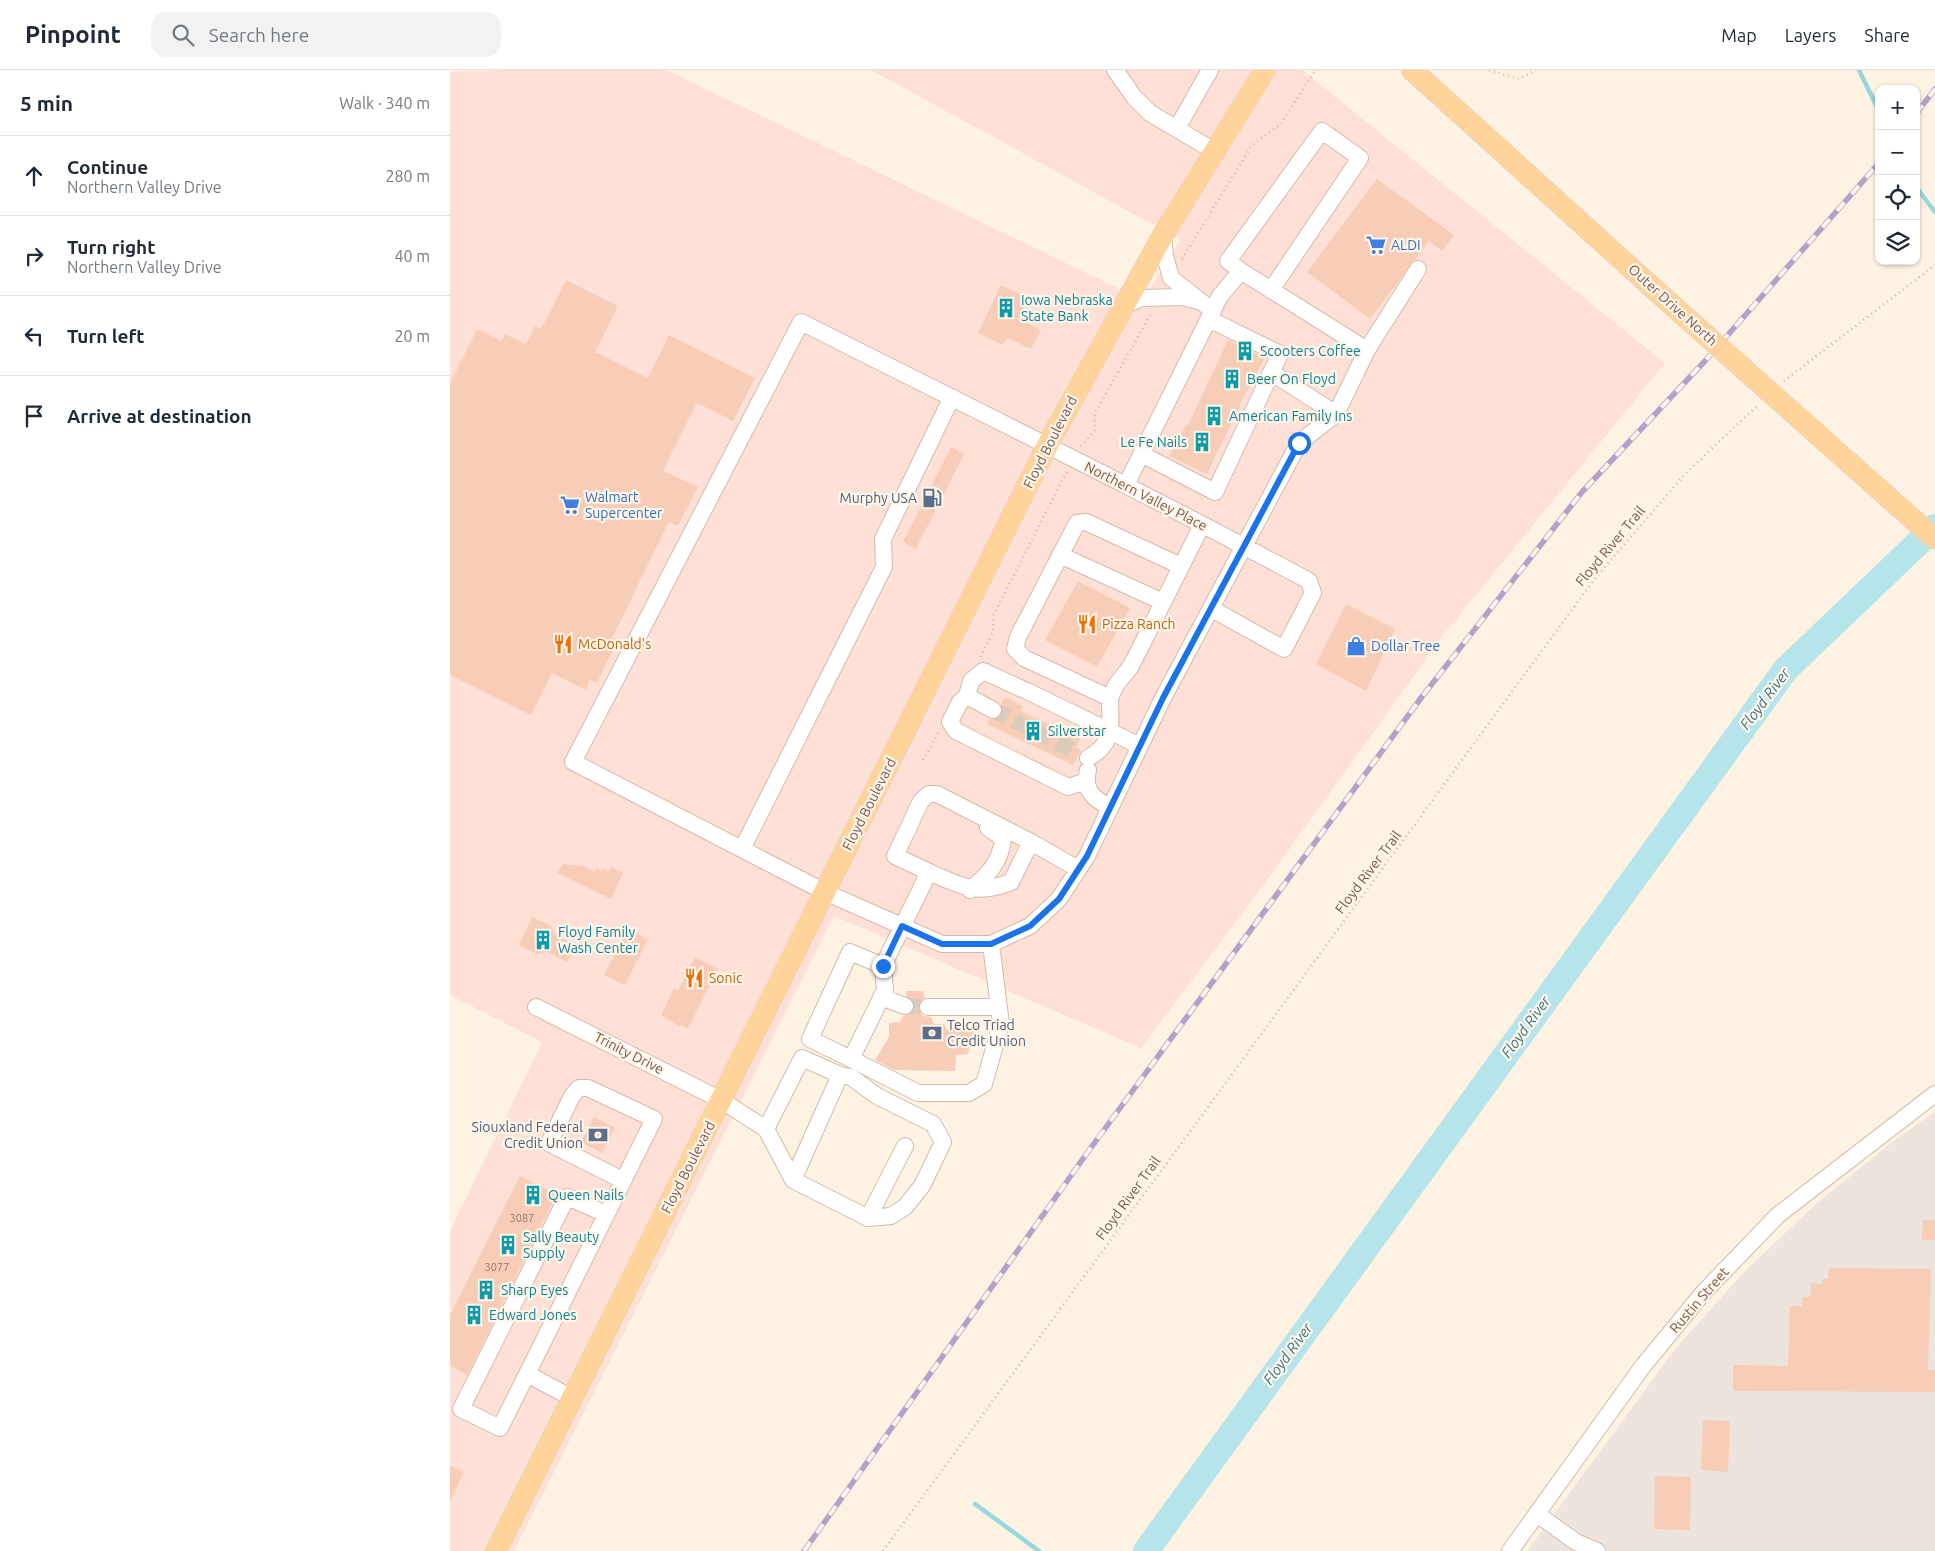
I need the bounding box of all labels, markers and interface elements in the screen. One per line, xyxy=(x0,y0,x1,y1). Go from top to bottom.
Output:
search box xyxy=(151,12,501,57)
text: Pinpoint xyxy=(25,21,121,48)
icon: search xyxy=(169,21,197,49)
text: Search here xyxy=(209,24,309,46)
text: Map xyxy=(1721,25,1757,45)
text: Layers xyxy=(1785,25,1836,45)
text: Share xyxy=(1864,25,1910,45)
map controls xyxy=(1875,85,1920,265)
button: + xyxy=(1875,85,1920,130)
text: 5 min xyxy=(20,91,73,115)
text: Walk · 340 m xyxy=(339,94,430,112)
button: − xyxy=(1875,130,1920,175)
text: Continue xyxy=(67,156,148,178)
icon: ahead xyxy=(20,162,48,190)
text: 280 m xyxy=(385,167,430,185)
button: locate xyxy=(1875,175,1920,220)
text: Northern Valley Drive xyxy=(67,178,222,196)
button: layers xyxy=(1875,220,1920,265)
supermarket icon: ALDI xyxy=(1365,234,1387,256)
text: Turn right xyxy=(67,236,155,258)
place label: ALDI xyxy=(1391,237,1421,253)
icon: right xyxy=(20,242,48,270)
text: 40 m xyxy=(394,247,430,265)
text: Northern Valley Drive xyxy=(67,258,222,276)
street label: Outer Drive North xyxy=(1625,261,1721,349)
place label: Iowa Nebraska State Bank xyxy=(1021,292,1113,324)
building icon: Iowa Nebraska State Bank xyxy=(995,297,1017,319)
icon: left xyxy=(20,322,48,350)
text: Turn left xyxy=(67,325,145,347)
text: 20 m xyxy=(394,327,430,345)
building icon: Scooters Coffee xyxy=(1234,340,1256,362)
place label: Scooters Coffee xyxy=(1260,343,1361,359)
building icon: Beer On Floyd xyxy=(1221,368,1243,390)
place label: Beer On Floyd xyxy=(1247,371,1336,387)
street label: Floyd Boulevard xyxy=(1020,393,1080,491)
icon: arrive xyxy=(20,402,48,430)
text: Arrive at destination xyxy=(67,405,252,427)
building icon: American Family Ins xyxy=(1203,405,1225,427)
place label: American Family Ins xyxy=(1229,408,1352,424)
building icon: Le Fe Nails xyxy=(1191,431,1213,453)
route start xyxy=(1288,432,1311,455)
place label: Le Fe Nails xyxy=(1120,434,1187,450)
street label: Northern Valley Place xyxy=(1082,458,1210,534)
fuel station icon: Murphy USA xyxy=(921,487,943,509)
place label: Walmart Supercenter xyxy=(585,489,663,521)
place label: Murphy USA xyxy=(840,490,917,506)
supermarket icon: Walmart Supercenter xyxy=(559,494,581,516)
street label: Floyd River Trail xyxy=(1572,503,1648,589)
restaurant icon: Pizza Ranch xyxy=(1076,613,1098,635)
place label: Pizza Ranch xyxy=(1102,616,1175,632)
restaurant icon: McDonald's xyxy=(552,633,574,655)
shop icon: Dollar Tree xyxy=(1345,635,1367,657)
place label: McDonald's xyxy=(578,636,651,652)
place label: Dollar Tree xyxy=(1371,638,1440,654)
water label: Floyd River xyxy=(1736,664,1794,733)
building icon: Silverstar xyxy=(1022,720,1044,742)
place label: Silverstar xyxy=(1048,723,1107,739)
street label: Floyd Boulevard xyxy=(839,755,899,853)
street label: Floyd River Trail xyxy=(1332,827,1404,916)
place label: Floyd Family Wash Center xyxy=(558,924,639,956)
building icon: Floyd Family Wash Center xyxy=(532,929,554,951)
route end xyxy=(872,955,895,978)
restaurant icon: Sonic xyxy=(683,967,705,989)
place label: Sonic xyxy=(709,970,743,986)
water label: Floyd River xyxy=(1498,992,1554,1061)
place label: Telco Triad Credit Union xyxy=(947,1017,1026,1049)
bank icon: Telco Triad Credit Union xyxy=(921,1022,943,1044)
street label: Trinity Drive xyxy=(592,1029,666,1077)
street label: Floyd Boulevard xyxy=(658,1118,718,1216)
place label: Siouxland Federal Credit Union xyxy=(472,1119,583,1151)
bank icon: Siouxland Federal Credit Union xyxy=(587,1124,609,1146)
street label: Floyd River Trail xyxy=(1092,1153,1164,1243)
building icon: Queen Nails xyxy=(522,1184,544,1206)
place label: Queen Nails xyxy=(548,1187,624,1203)
house number: 3087 xyxy=(510,1212,534,1224)
place label: Sally Beauty Supply xyxy=(523,1229,599,1261)
building icon: Sally Beauty Supply xyxy=(497,1234,519,1256)
house number: 3077 xyxy=(485,1261,509,1273)
street label: Rustin Street xyxy=(1666,1263,1732,1336)
building icon: Sharp Eyes xyxy=(475,1279,497,1301)
place label: Sharp Eyes xyxy=(501,1282,568,1298)
building icon: Edward Jones xyxy=(463,1304,485,1326)
place label: Edward Jones xyxy=(489,1307,577,1323)
water label: Floyd River xyxy=(1260,1319,1316,1388)

